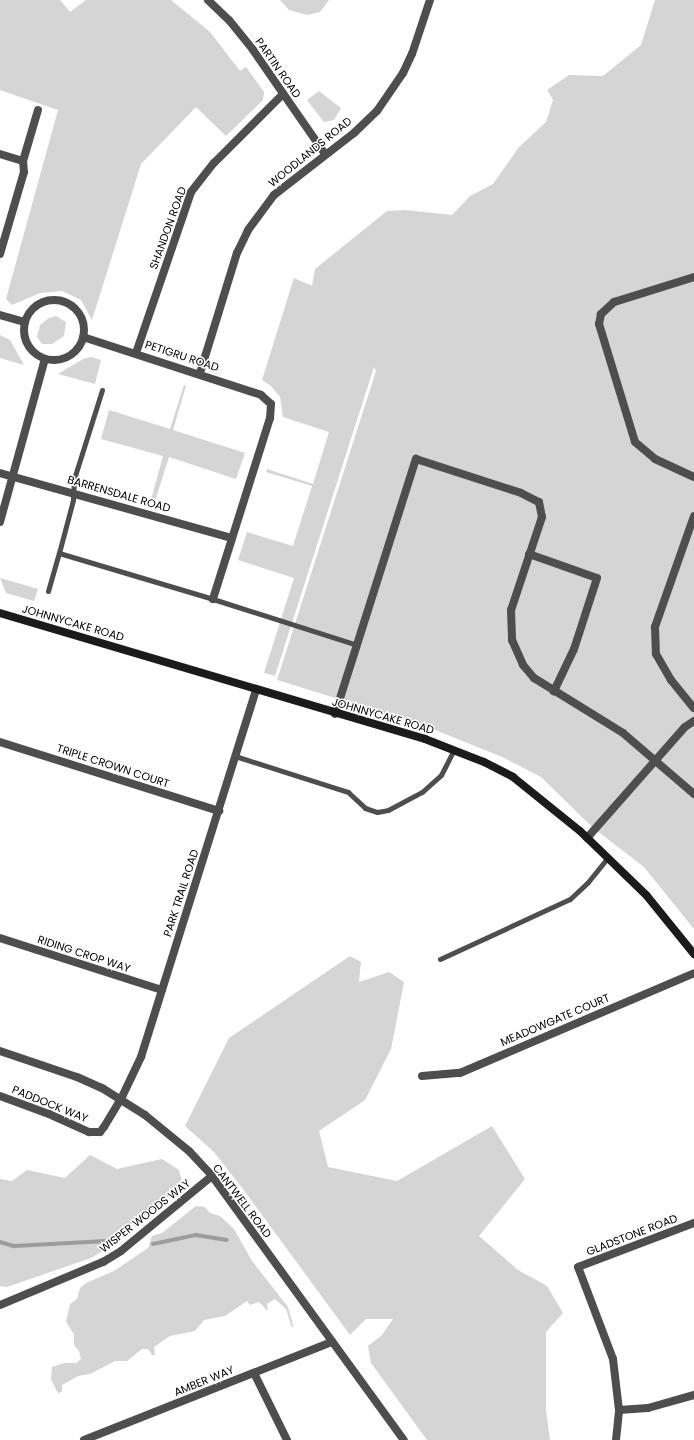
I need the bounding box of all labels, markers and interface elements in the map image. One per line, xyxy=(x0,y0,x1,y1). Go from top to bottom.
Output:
street label: PARTIN ROAD xyxy=(252,35,304,101)
street label: WOODLANDS ROAD xyxy=(266,114,354,190)
street label: SHANDON ROAD xyxy=(147,185,189,271)
street label: PETIGRU ROAD xyxy=(143,338,221,374)
street label: BARRENSDALE ROAD xyxy=(66,473,172,515)
street label: JOHNNYCAKE ROAD xyxy=(20,602,126,644)
street label: JOHNNYCAKE ROAD xyxy=(330,695,436,737)
street label: TRIPLE CROWN COURT xyxy=(55,742,171,790)
street label: PARK TRAIL ROAD xyxy=(161,848,201,938)
street label: RIDING CROP WAY xyxy=(36,933,132,975)
street label: MEADOWGATE COURT xyxy=(498,991,612,1049)
street label: PADDOCK WAY xyxy=(10,1083,90,1125)
street label: CANTWELL ROAD xyxy=(210,1162,274,1240)
street label: WISPER WOODS WAY xyxy=(97,1177,193,1255)
street label: GLADSTONE ROAD xyxy=(585,1212,679,1258)
street label: AMBER WAY xyxy=(172,1363,236,1399)

